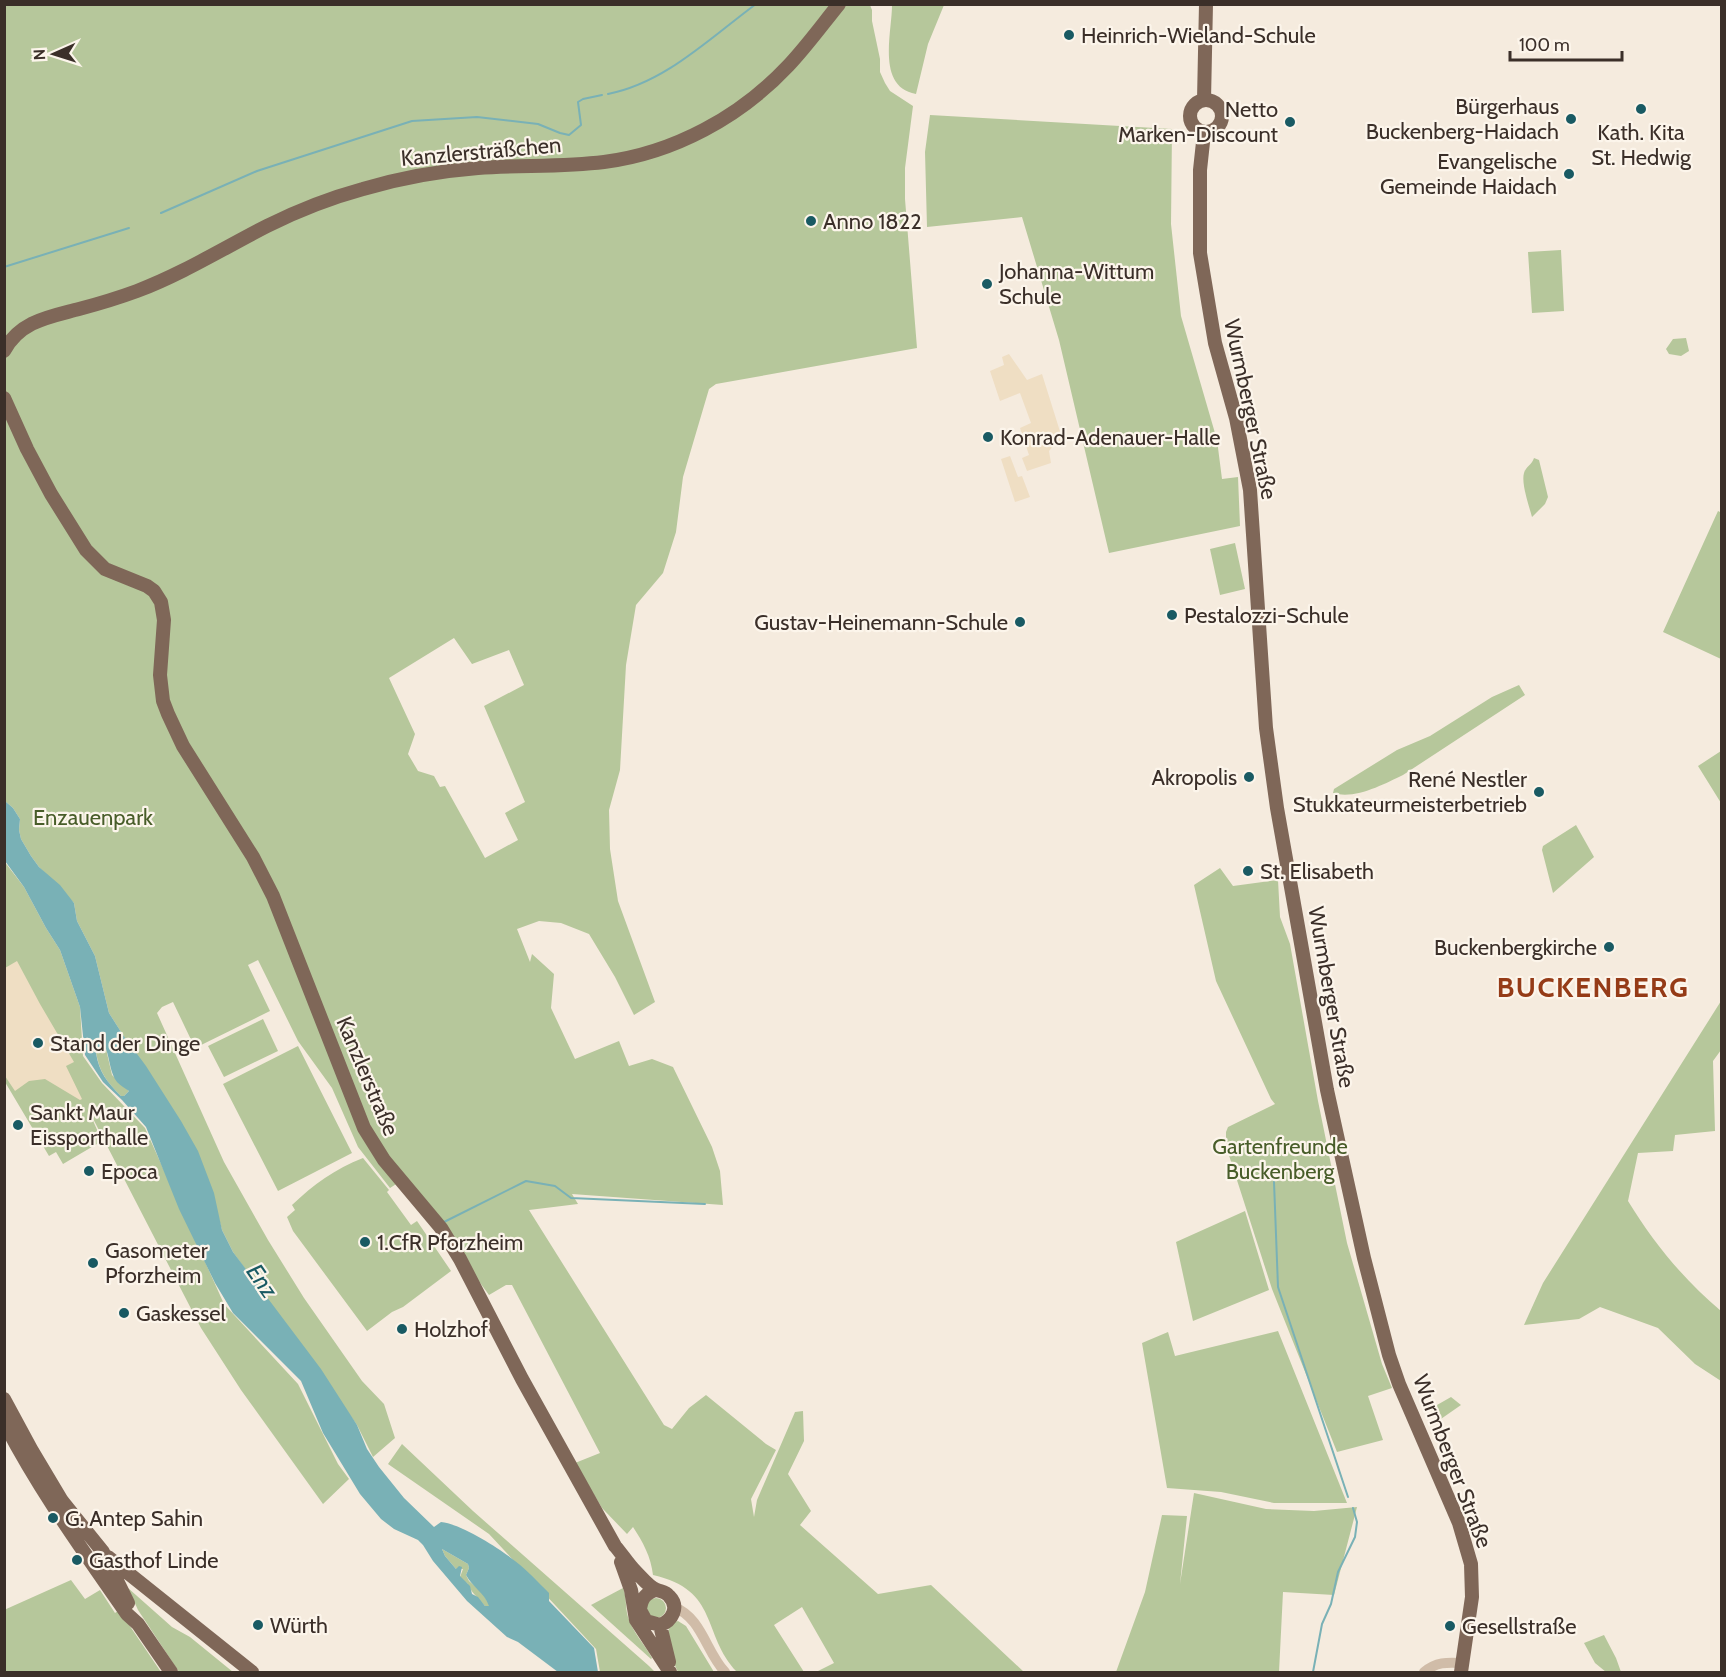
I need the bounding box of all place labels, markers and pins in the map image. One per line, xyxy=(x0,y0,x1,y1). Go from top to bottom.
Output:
place label: Heinrich-Wieland-Schule xyxy=(1081,22,1316,49)
marker: Heinrich-Wieland-Schule xyxy=(1062,28,1076,42)
place label: Bürgerhaus Buckenberg-Haidach xyxy=(1366,93,1559,145)
place label: Netto Marken-Discount xyxy=(1118,96,1279,148)
marker: Kath. Kita St. Hedwig xyxy=(1634,102,1648,116)
marker: Bürgerhaus Buckenberg-Haidach xyxy=(1564,112,1578,126)
marker: Netto Marken-Discount xyxy=(1283,115,1297,129)
place label: Kath. Kita St. Hedwig xyxy=(1591,119,1692,171)
place label: Evangelische Gemeinde Haidach xyxy=(1380,148,1557,200)
marker: Evangelische Gemeinde Haidach xyxy=(1562,167,1576,181)
place label: Anno 1822 xyxy=(823,208,922,235)
marker: Anno 1822 xyxy=(804,214,818,228)
place label: Johanna-Wittum Schule xyxy=(998,258,1154,310)
marker: Johanna-Wittum Schule xyxy=(980,277,994,291)
place label: Konrad-Adenauer-Halle xyxy=(1000,424,1221,451)
marker: Konrad-Adenauer-Halle xyxy=(981,430,995,444)
place label: Pestalozzi-Schule xyxy=(1184,602,1349,629)
marker: Pestalozzi-Schule xyxy=(1165,608,1179,622)
place label: Gustav-Heinemann-Schule xyxy=(754,609,1008,636)
marker: Gustav-Heinemann-Schule xyxy=(1013,615,1027,629)
place label: Akropolis xyxy=(1152,764,1237,791)
place label: René Nestler Stukkateurmeisterbetrieb xyxy=(1293,766,1527,818)
marker: Akropolis xyxy=(1242,770,1256,784)
marker: René Nestler Stukkateurmeisterbetrieb xyxy=(1532,785,1546,799)
place label: St. Elisabeth xyxy=(1260,858,1374,885)
marker: St. Elisabeth xyxy=(1241,864,1255,878)
place label: Buckenbergkirche xyxy=(1434,934,1597,961)
marker: Buckenbergkirche xyxy=(1602,940,1616,954)
place label: Stand der Dinge xyxy=(50,1030,200,1057)
marker: Stand der Dinge xyxy=(31,1036,45,1050)
place label: Sankt Maur Eissporthalle xyxy=(30,1099,148,1151)
marker: Sankt Maur Eissporthalle xyxy=(11,1118,25,1132)
place label: Epoca xyxy=(101,1158,158,1185)
marker: Epoca xyxy=(82,1164,96,1178)
place label: 1.CfR Pforzheim xyxy=(377,1229,523,1256)
marker: 1.CfR Pforzheim xyxy=(358,1235,372,1249)
place label: Gasometer Pforzheim xyxy=(105,1237,208,1289)
marker: Gasometer Pforzheim xyxy=(86,1256,100,1270)
place label: Gaskessel xyxy=(136,1300,227,1327)
marker: Gaskessel xyxy=(117,1306,131,1320)
place label: Holzhof xyxy=(414,1316,488,1343)
marker: Holzhof xyxy=(395,1322,409,1336)
place label: G. Antep Sahin xyxy=(65,1505,203,1532)
marker: G. Antep Sahin xyxy=(46,1511,60,1525)
place label: Gasthof Linde xyxy=(89,1547,218,1574)
marker: Gasthof Linde xyxy=(70,1553,84,1567)
place label: Würth xyxy=(270,1612,328,1639)
place label: Gesellstraße xyxy=(1462,1613,1576,1640)
marker: Würth xyxy=(251,1618,265,1632)
marker: Gesellstraße xyxy=(1443,1619,1457,1633)

